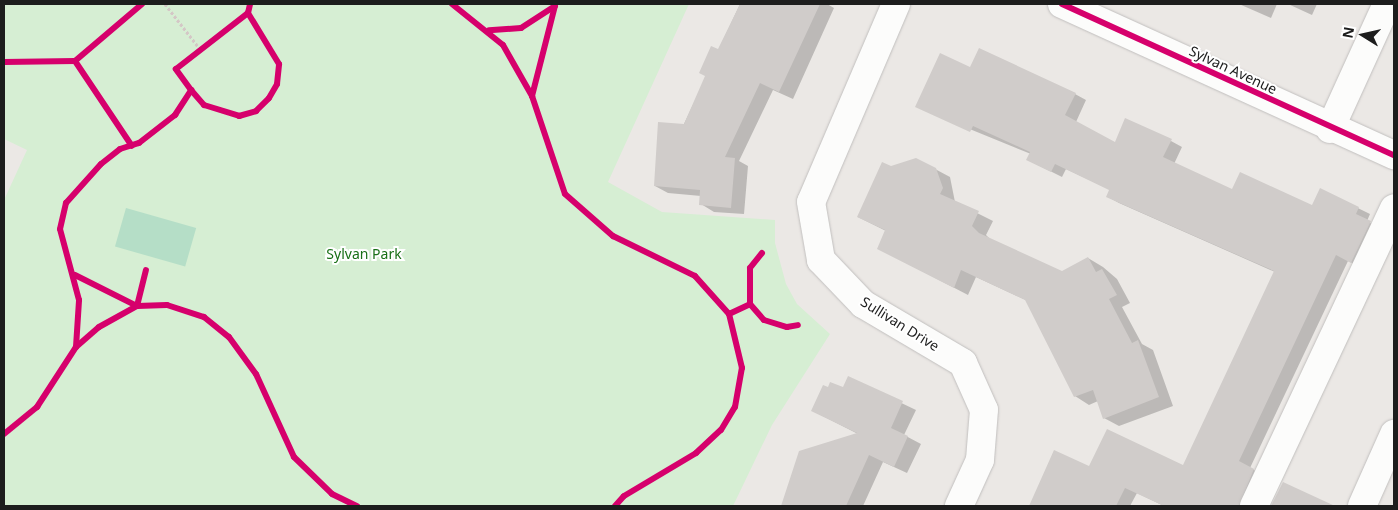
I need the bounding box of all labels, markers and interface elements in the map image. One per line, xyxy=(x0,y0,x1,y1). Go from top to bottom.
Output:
north arrow xyxy=(1338,10,1388,60)
text: N xyxy=(1337,25,1358,40)
street label: Sylvan Avenue xyxy=(1186,42,1280,98)
park label: Sylvan Park xyxy=(326,246,402,262)
street label: Sullivan Drive xyxy=(858,293,942,355)

